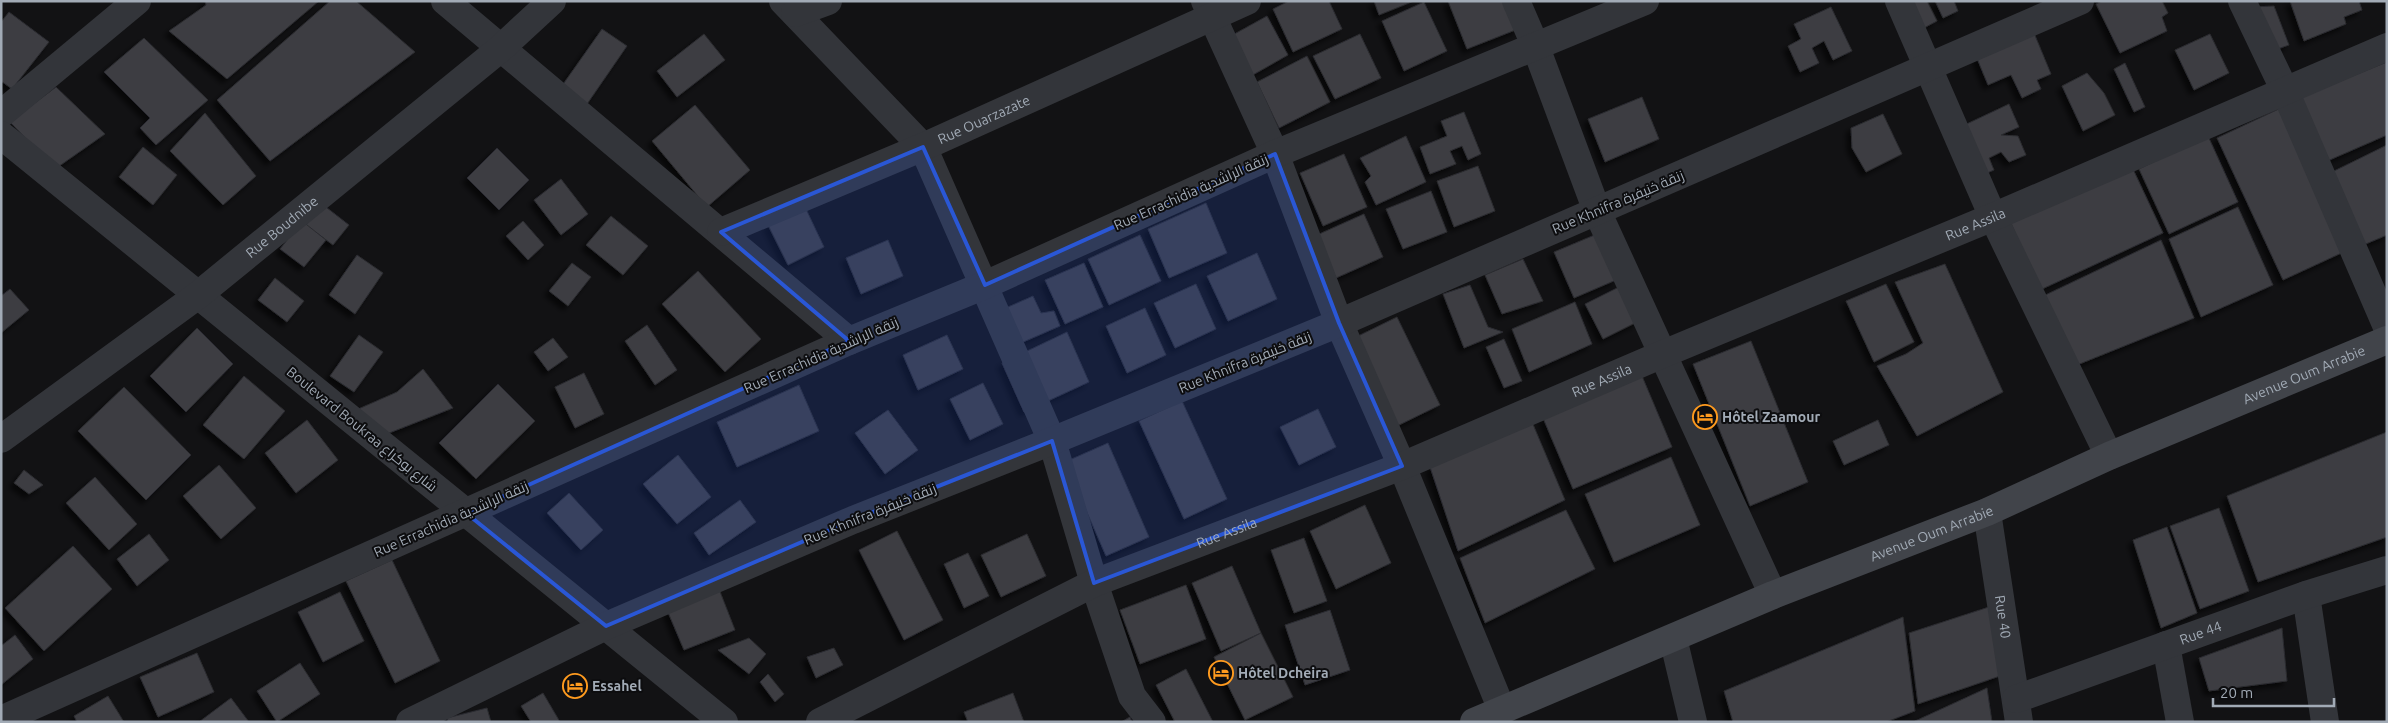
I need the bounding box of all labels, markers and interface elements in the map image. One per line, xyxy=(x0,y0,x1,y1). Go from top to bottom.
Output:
street label: Rue Ouarzazate xyxy=(935,92,1033,147)
street label: Rue Errachidia زنقة الراشدية xyxy=(1111,151,1271,233)
street label: Rue Khnifra زنقة خنيفرة xyxy=(1550,167,1686,237)
street label: Rue Boudnibe xyxy=(242,193,321,261)
street label: Rue Assila xyxy=(1943,205,2008,244)
street label: Rue Errachidia زنقة الراشدية xyxy=(741,314,901,396)
street label: Rue Khnifra زنقة خنيفرة xyxy=(1176,328,1314,396)
street label: Avenue Oum Arrabie xyxy=(2241,342,2368,407)
street label: Rue Assila xyxy=(1569,360,1634,400)
street label: Boulevard Boukraa شارع بوكراع xyxy=(283,363,440,495)
hotel icon: Hôtel Zaamour xyxy=(1692,404,1718,430)
place label: Hôtel Zaamour xyxy=(1722,409,1820,425)
street label: Rue Errachidia زنقة الراشدية xyxy=(371,478,531,560)
street label: Rue Khnifra زنقة خنيفرة xyxy=(801,480,939,548)
street label: Avenue Oum Arrabie xyxy=(1868,502,1996,565)
street label: Rue Assila xyxy=(1194,514,1259,551)
street label: Rue 40 xyxy=(1992,594,2014,640)
street label: Rue 44 xyxy=(2177,618,2224,648)
hotel icon: Hôtel Dcheira xyxy=(1208,660,1234,686)
place label: Hôtel Dcheira xyxy=(1238,665,1329,681)
hotel icon: Essahel xyxy=(562,673,588,699)
scale bar xyxy=(2213,676,2334,708)
place label: Essahel xyxy=(592,678,642,694)
text: 20 m xyxy=(2220,684,2253,701)

